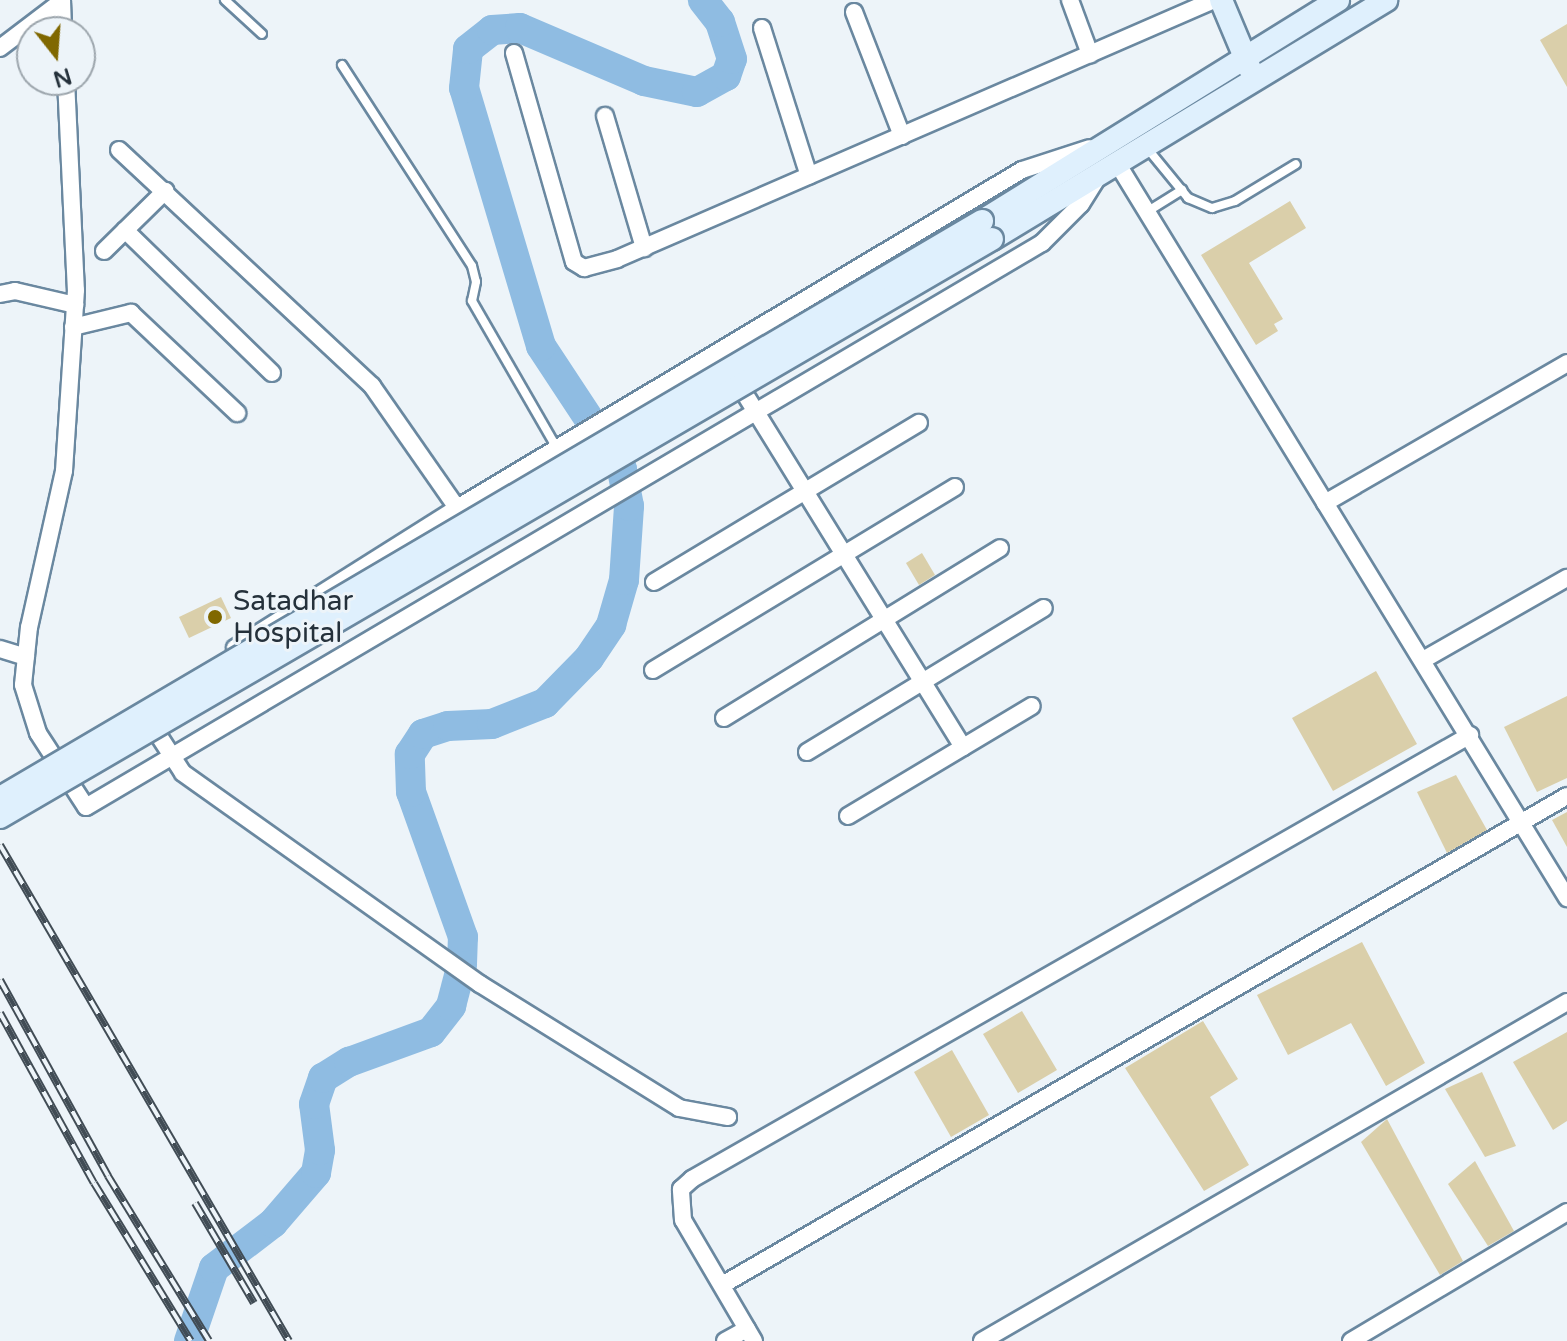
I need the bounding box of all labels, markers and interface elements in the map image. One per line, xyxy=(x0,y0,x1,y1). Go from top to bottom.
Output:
north arrow xyxy=(16,16,96,96)
text: N xyxy=(50,62,75,92)
place label: Satadhar Hospital xyxy=(233,584,353,650)
marker: Satadhar Hospital xyxy=(204,606,226,628)

